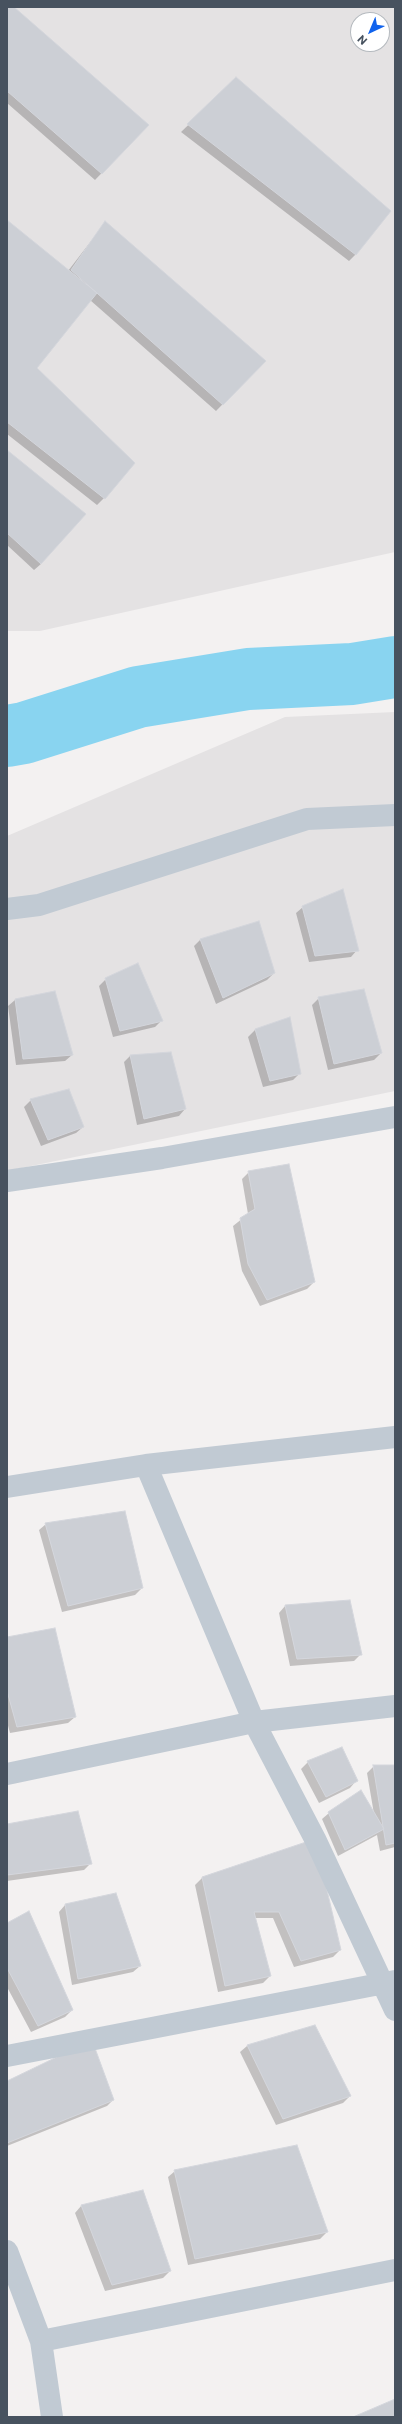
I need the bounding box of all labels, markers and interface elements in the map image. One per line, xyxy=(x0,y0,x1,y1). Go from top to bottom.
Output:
north arrow xyxy=(350,12,390,52)
text: N xyxy=(355,33,370,48)

